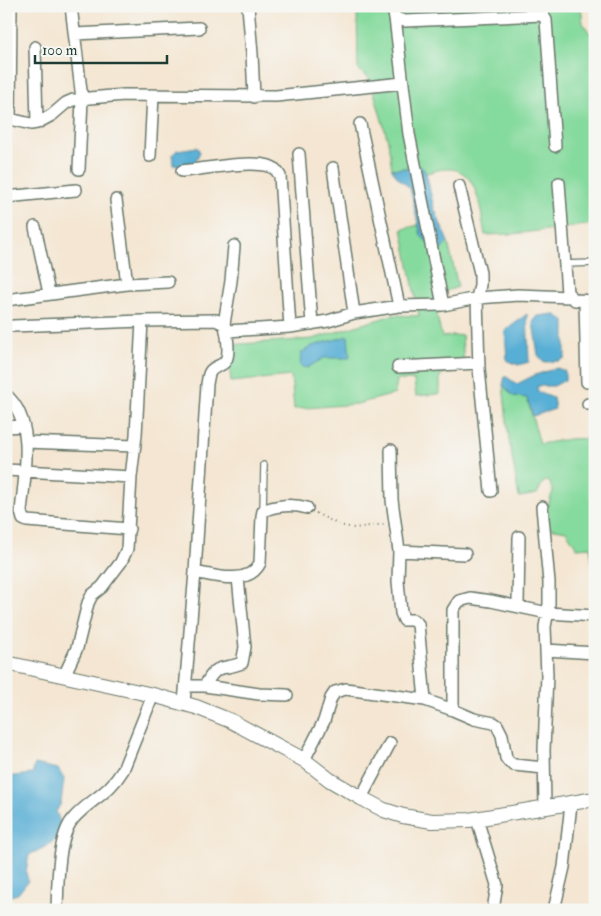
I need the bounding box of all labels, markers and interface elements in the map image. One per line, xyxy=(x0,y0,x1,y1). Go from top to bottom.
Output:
scale bar xyxy=(35,32,168,64)
text: 100 m xyxy=(42,41,78,60)

